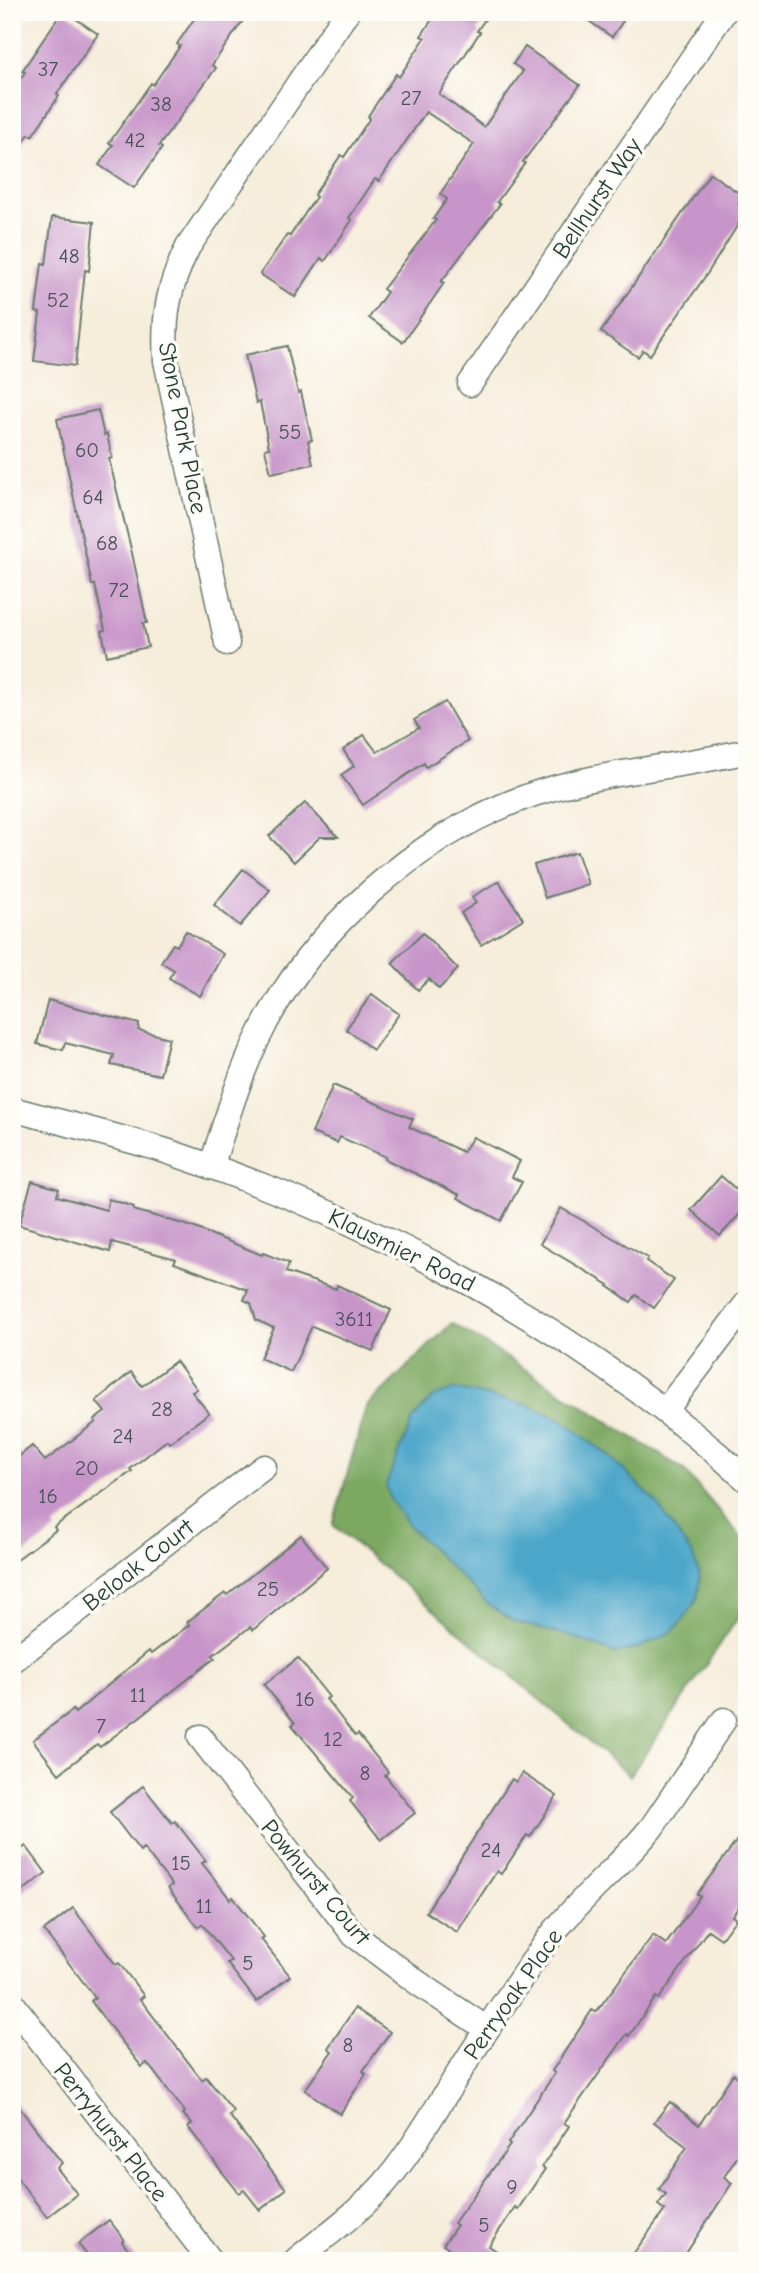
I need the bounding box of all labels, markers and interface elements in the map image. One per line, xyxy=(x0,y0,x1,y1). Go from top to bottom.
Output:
house number: 37 xyxy=(38,57,58,81)
house number: 27 xyxy=(401,86,422,110)
house number: 38 xyxy=(150,92,172,116)
house number: 42 xyxy=(124,128,146,152)
street label: Bellhurst Way xyxy=(546,132,648,264)
house number: 48 xyxy=(59,244,79,268)
house number: 52 xyxy=(47,288,69,312)
street label: Stone Park Place xyxy=(153,340,213,516)
house number: 55 xyxy=(279,420,301,444)
house number: 60 xyxy=(75,438,99,462)
house number: 64 xyxy=(82,485,104,509)
house number: 68 xyxy=(96,531,118,555)
house number: 72 xyxy=(109,578,129,602)
street label: Klausmier Road xyxy=(324,1202,480,1298)
house number: 3611 xyxy=(335,1307,373,1331)
house number: 28 xyxy=(151,1397,173,1421)
house number: 24 xyxy=(112,1424,134,1448)
house number: 20 xyxy=(75,1456,99,1480)
house number: 16 xyxy=(38,1484,58,1508)
street label: Beloak Court xyxy=(77,1512,200,1617)
house number: 25 xyxy=(257,1577,279,1601)
house number: 11 xyxy=(130,1683,146,1707)
house number: 16 xyxy=(295,1687,315,1711)
house number: 7 xyxy=(96,1714,106,1738)
house number: 12 xyxy=(323,1727,343,1751)
house number: 8 xyxy=(360,1761,370,1785)
street label: Powhurst Court xyxy=(255,1814,377,1951)
house number: 24 xyxy=(480,1838,502,1862)
house number: 15 xyxy=(171,1851,191,1875)
house number: 11 xyxy=(196,1894,212,1918)
street label: Perryoak Place xyxy=(458,1923,568,2065)
house number: 5 xyxy=(242,1951,254,1975)
house number: 8 xyxy=(343,2033,353,2057)
street label: Perryhurst Place xyxy=(48,2057,174,2207)
house number: 9 xyxy=(506,2175,518,2199)
house number: 5 xyxy=(478,2213,490,2237)

